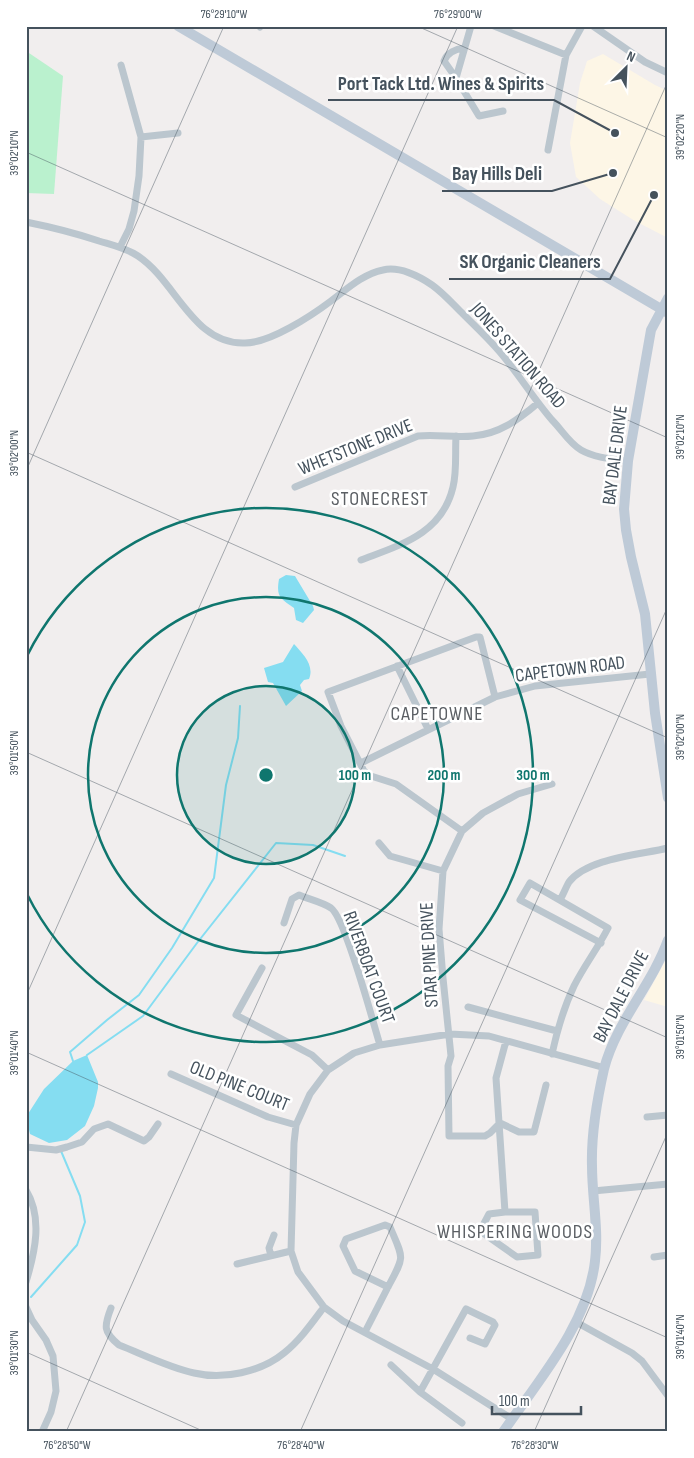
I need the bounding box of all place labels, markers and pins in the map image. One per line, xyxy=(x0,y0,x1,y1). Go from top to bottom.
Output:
callout: Port Tack Ltd. Wines & Spirits xyxy=(328,65,554,100)
callout: Bay Hills Deli xyxy=(442,156,552,191)
callout: SK Organic Cleaners xyxy=(449,244,610,279)
centre of rings xyxy=(257,766,275,784)

